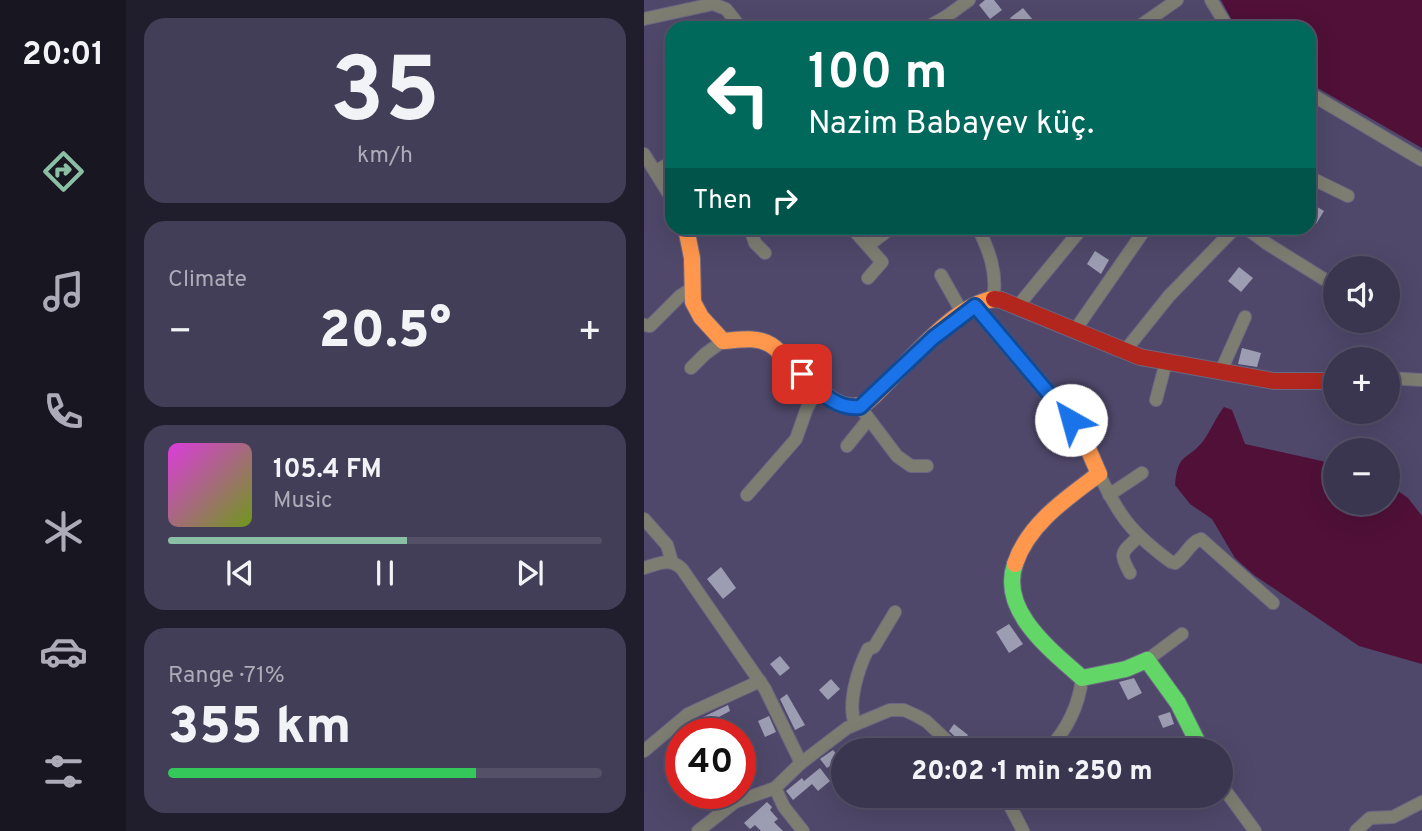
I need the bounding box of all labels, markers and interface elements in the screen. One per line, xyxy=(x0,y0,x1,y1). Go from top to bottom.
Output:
text: 20:01 xyxy=(22,36,104,76)
text: 35 xyxy=(330,39,440,154)
text: 100 m xyxy=(808,44,947,106)
icon: left xyxy=(693,49,784,140)
text: Nazim Babayev küç. xyxy=(808,105,1094,145)
text: km/h xyxy=(357,142,413,171)
icon: directions xyxy=(39,147,88,196)
icon: right xyxy=(766,182,804,220)
text: Then xyxy=(693,185,752,218)
map controls xyxy=(1323,256,1400,515)
button: sound xyxy=(1323,256,1400,333)
text: Climate xyxy=(168,266,247,295)
icon: music xyxy=(39,267,88,316)
text: 20.5° xyxy=(319,300,451,366)
text: − xyxy=(168,309,193,358)
text: + xyxy=(577,309,602,358)
pin xyxy=(772,344,832,404)
button: + xyxy=(1323,347,1400,424)
icon: arrive xyxy=(783,355,821,393)
position arrow xyxy=(1034,383,1108,457)
icon: phone xyxy=(39,387,88,436)
button: − xyxy=(1323,438,1400,515)
text: 105.4 FM xyxy=(273,454,382,487)
text: Music xyxy=(273,487,333,516)
icon: climate xyxy=(39,507,88,556)
icon: previous xyxy=(221,554,259,592)
icon: pause xyxy=(366,554,404,592)
icon: next xyxy=(511,554,549,592)
icon: car xyxy=(39,627,88,676)
text: Range · 71% xyxy=(168,662,285,691)
text: 355 km xyxy=(168,696,351,762)
speed limit sign: 40 xyxy=(665,718,756,809)
icon: filters xyxy=(39,747,88,796)
text: 20:02 · 1 min · 250 m xyxy=(911,756,1153,789)

